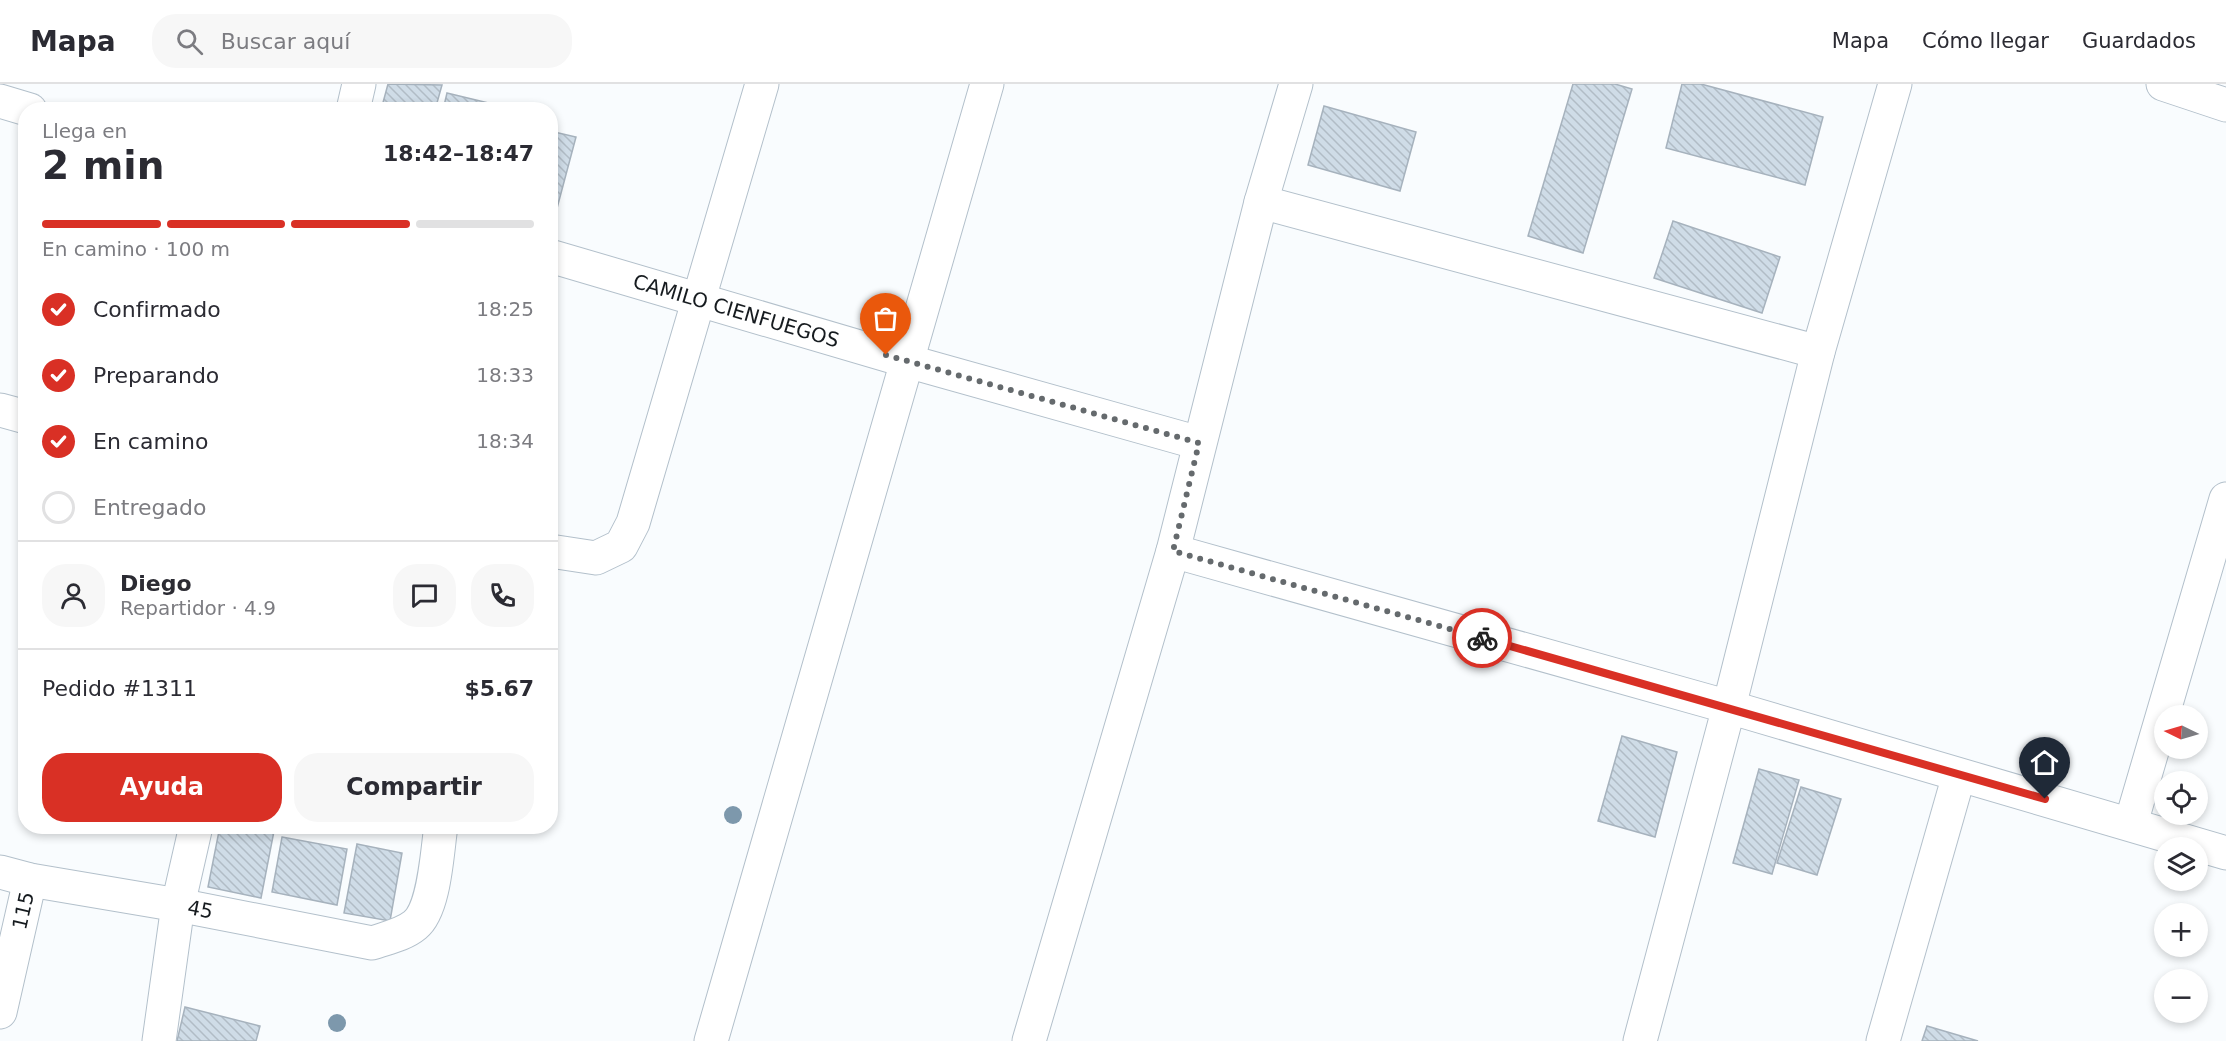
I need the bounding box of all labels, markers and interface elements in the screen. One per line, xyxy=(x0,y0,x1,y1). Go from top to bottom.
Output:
search box xyxy=(152,14,572,68)
text: Mapa xyxy=(30,25,116,58)
icon: search xyxy=(173,25,206,58)
text: Buscar aquí xyxy=(221,29,350,54)
text: Mapa xyxy=(1832,29,1889,53)
text: Cómo llegar xyxy=(1922,29,2049,53)
text: Guardados xyxy=(2082,29,2196,53)
text: Llega en xyxy=(42,119,127,143)
text: 18:42–18:47 xyxy=(383,141,534,166)
text: 2 min xyxy=(42,143,164,188)
text: En camino · 100 m xyxy=(42,237,230,261)
street label: CAMILO CIENFUEGOS xyxy=(630,269,842,352)
icon: check xyxy=(42,293,75,326)
pin xyxy=(860,293,911,355)
text: Confirmado xyxy=(93,297,221,322)
text: 18:25 xyxy=(476,297,534,321)
icon: bag xyxy=(869,302,902,335)
icon: check xyxy=(42,359,75,392)
text: Preparando xyxy=(93,363,219,388)
text: 18:33 xyxy=(476,363,534,387)
icon: check xyxy=(42,425,75,458)
text: En camino xyxy=(93,429,208,454)
text: 18:34 xyxy=(476,429,534,453)
text: Entregado xyxy=(93,495,206,520)
button: person xyxy=(42,564,105,627)
button: chat xyxy=(393,564,456,627)
button: phone xyxy=(471,564,534,627)
text: Diego xyxy=(120,571,192,596)
text: Repartidor · 4.9 xyxy=(120,596,276,620)
courier xyxy=(1452,608,1512,668)
icon: bike xyxy=(1466,622,1499,655)
text: Pedido #1311 xyxy=(42,676,197,701)
text: $5.67 xyxy=(464,676,534,701)
north arrow xyxy=(2154,705,2208,759)
map controls xyxy=(2154,705,2208,1023)
pin xyxy=(2019,737,2070,799)
icon: home xyxy=(2028,746,2061,779)
button: Ayuda xyxy=(42,753,282,822)
button: Compartir xyxy=(294,753,534,822)
button: locate xyxy=(2154,771,2208,825)
button: layers xyxy=(2154,837,2208,891)
street label: 115 xyxy=(7,889,39,932)
street label: 45 xyxy=(186,895,215,924)
button: + xyxy=(2154,903,2208,957)
button: − xyxy=(2154,969,2208,1023)

